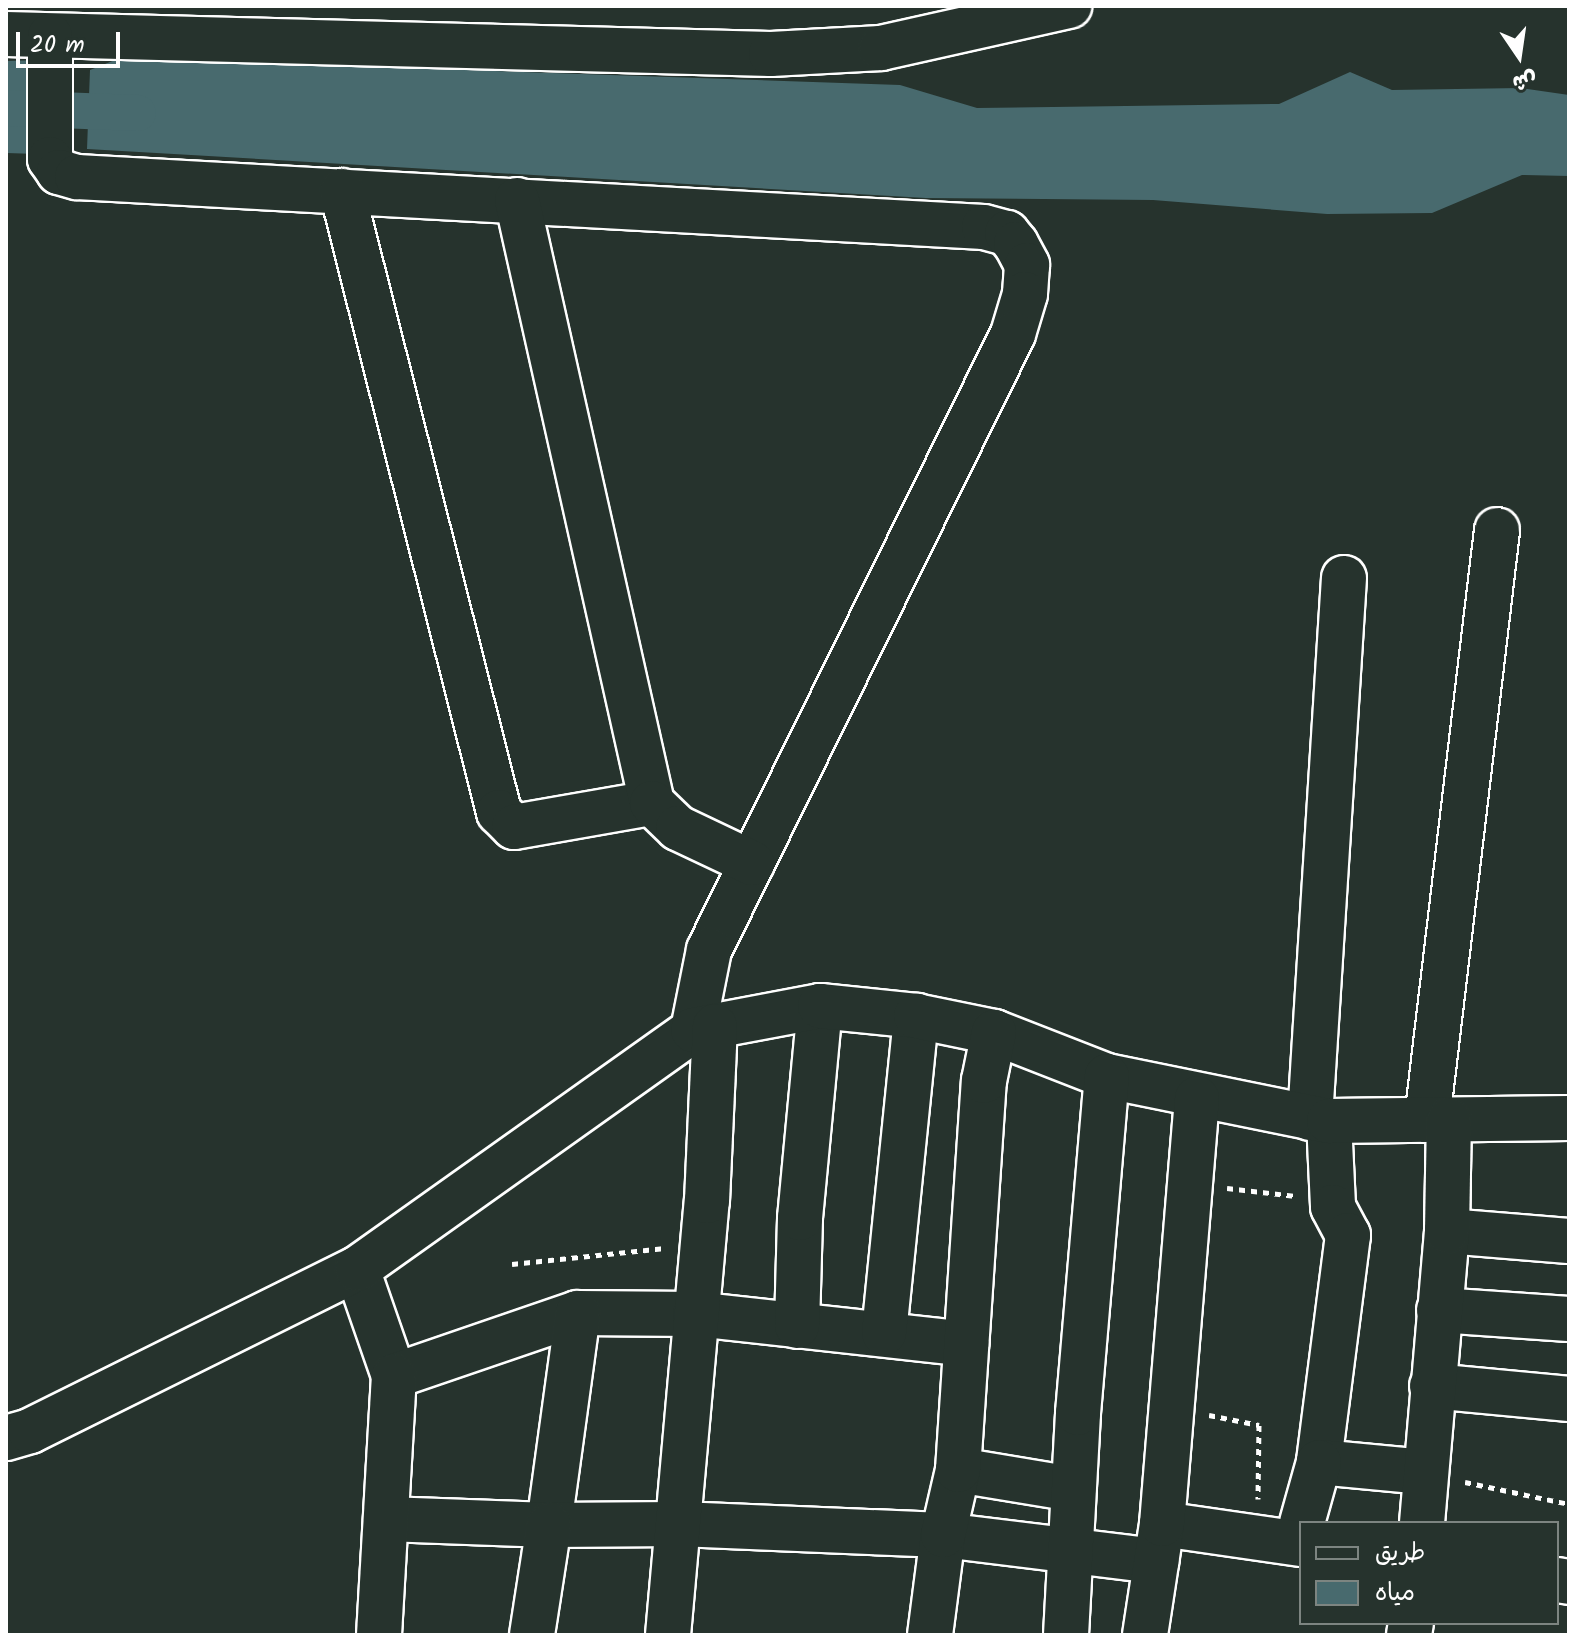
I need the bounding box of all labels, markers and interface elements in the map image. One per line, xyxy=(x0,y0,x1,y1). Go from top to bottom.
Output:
scale bar xyxy=(20,16,124,66)
north arrow xyxy=(1479,16,1559,96)
text: 20 m xyxy=(30,26,85,65)
text: ش xyxy=(1509,60,1540,100)
legend xyxy=(1299,1521,1559,1625)
text: طريق xyxy=(1375,1534,1425,1573)
text: مياه xyxy=(1375,1574,1415,1613)

